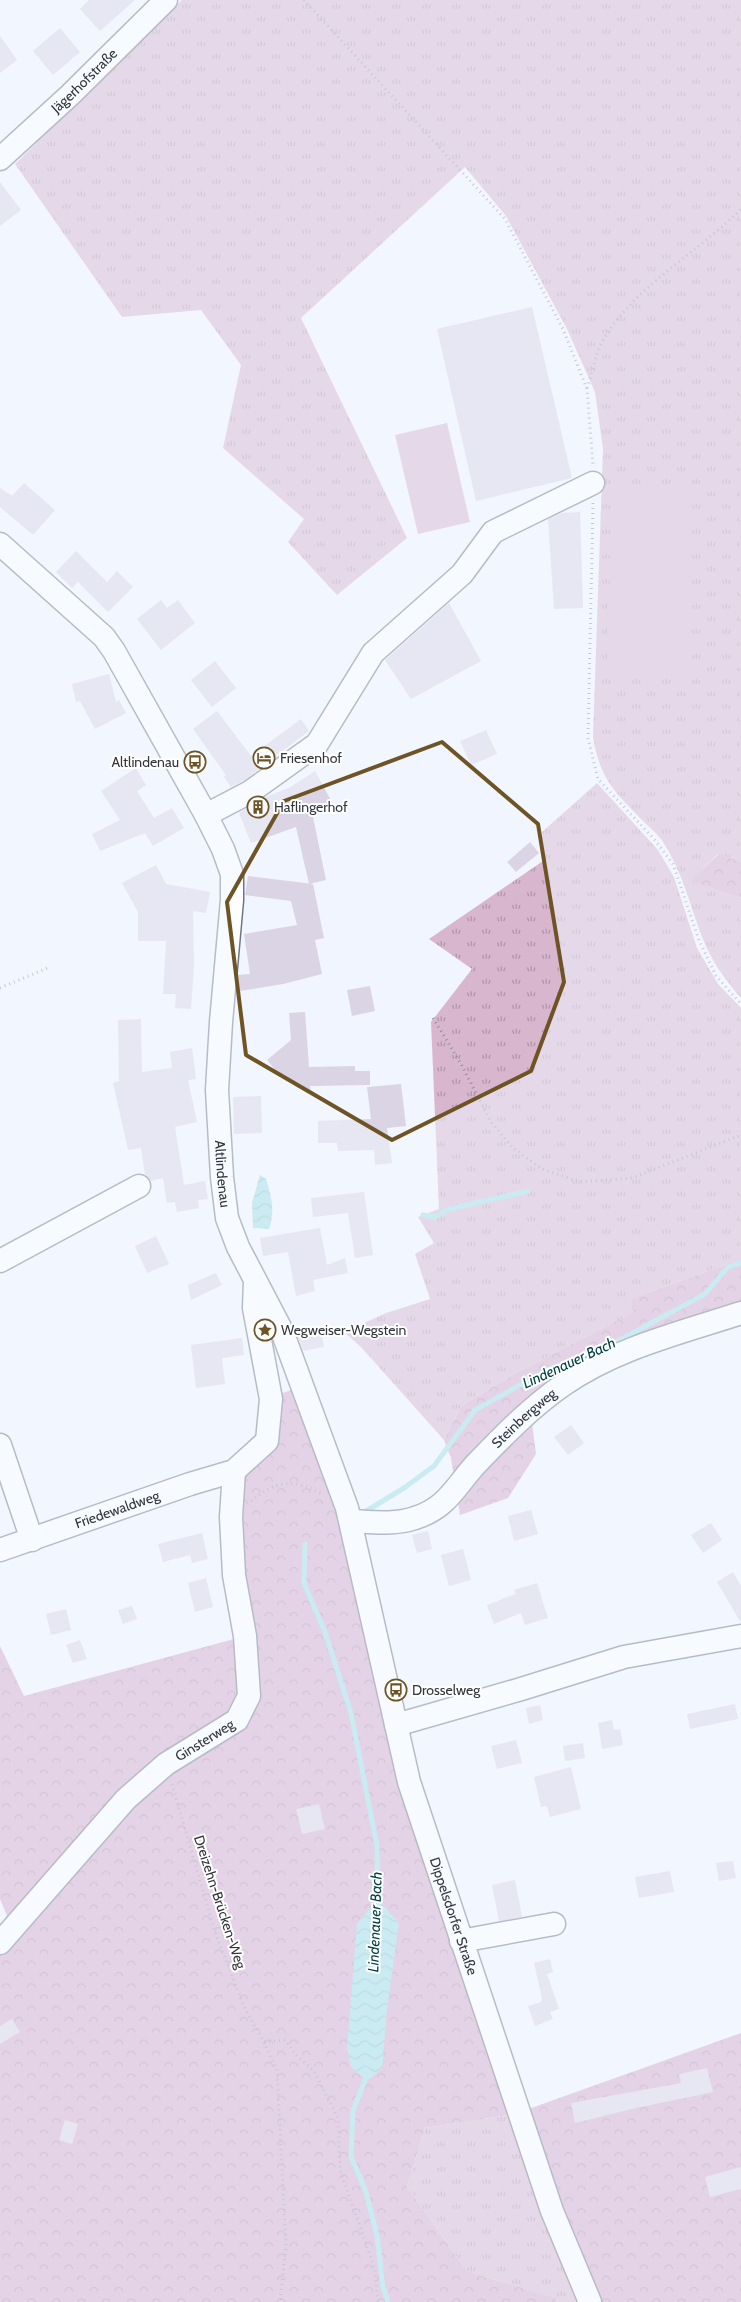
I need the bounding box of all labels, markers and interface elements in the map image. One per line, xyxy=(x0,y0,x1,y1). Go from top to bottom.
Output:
street label: Jägerhofstraße xyxy=(47,44,121,118)
hotel icon: Friesenhof xyxy=(252,746,276,770)
place label: Friesenhof xyxy=(280,749,342,767)
bus stop icon: Altlindenau xyxy=(183,750,207,774)
place label: Altlindenau xyxy=(112,753,179,771)
building icon: Haflingerhof xyxy=(246,795,270,819)
place label: Haflingerhof xyxy=(274,798,348,816)
street label: Altlindenau xyxy=(211,1140,235,1208)
place icon: Wegweiser-Wegstein xyxy=(253,1318,277,1342)
place label: Wegweiser-Wegstein xyxy=(281,1321,406,1339)
water label: Lindenauer Bach xyxy=(520,1334,618,1392)
street label: Steinbergweg xyxy=(488,1383,561,1452)
street label: Friedewaldweg xyxy=(72,1486,163,1532)
bus stop icon: Drosselweg xyxy=(384,1678,408,1702)
place label: Drosselweg xyxy=(412,1681,481,1699)
street label: Ginsterweg xyxy=(172,1714,239,1765)
street label: Dreizehn-Brücken-Weg xyxy=(190,1833,250,1972)
street label: Dippelsdorfer Straße xyxy=(426,1855,482,1977)
water label: Lindenauer Bach xyxy=(364,1871,386,1973)

